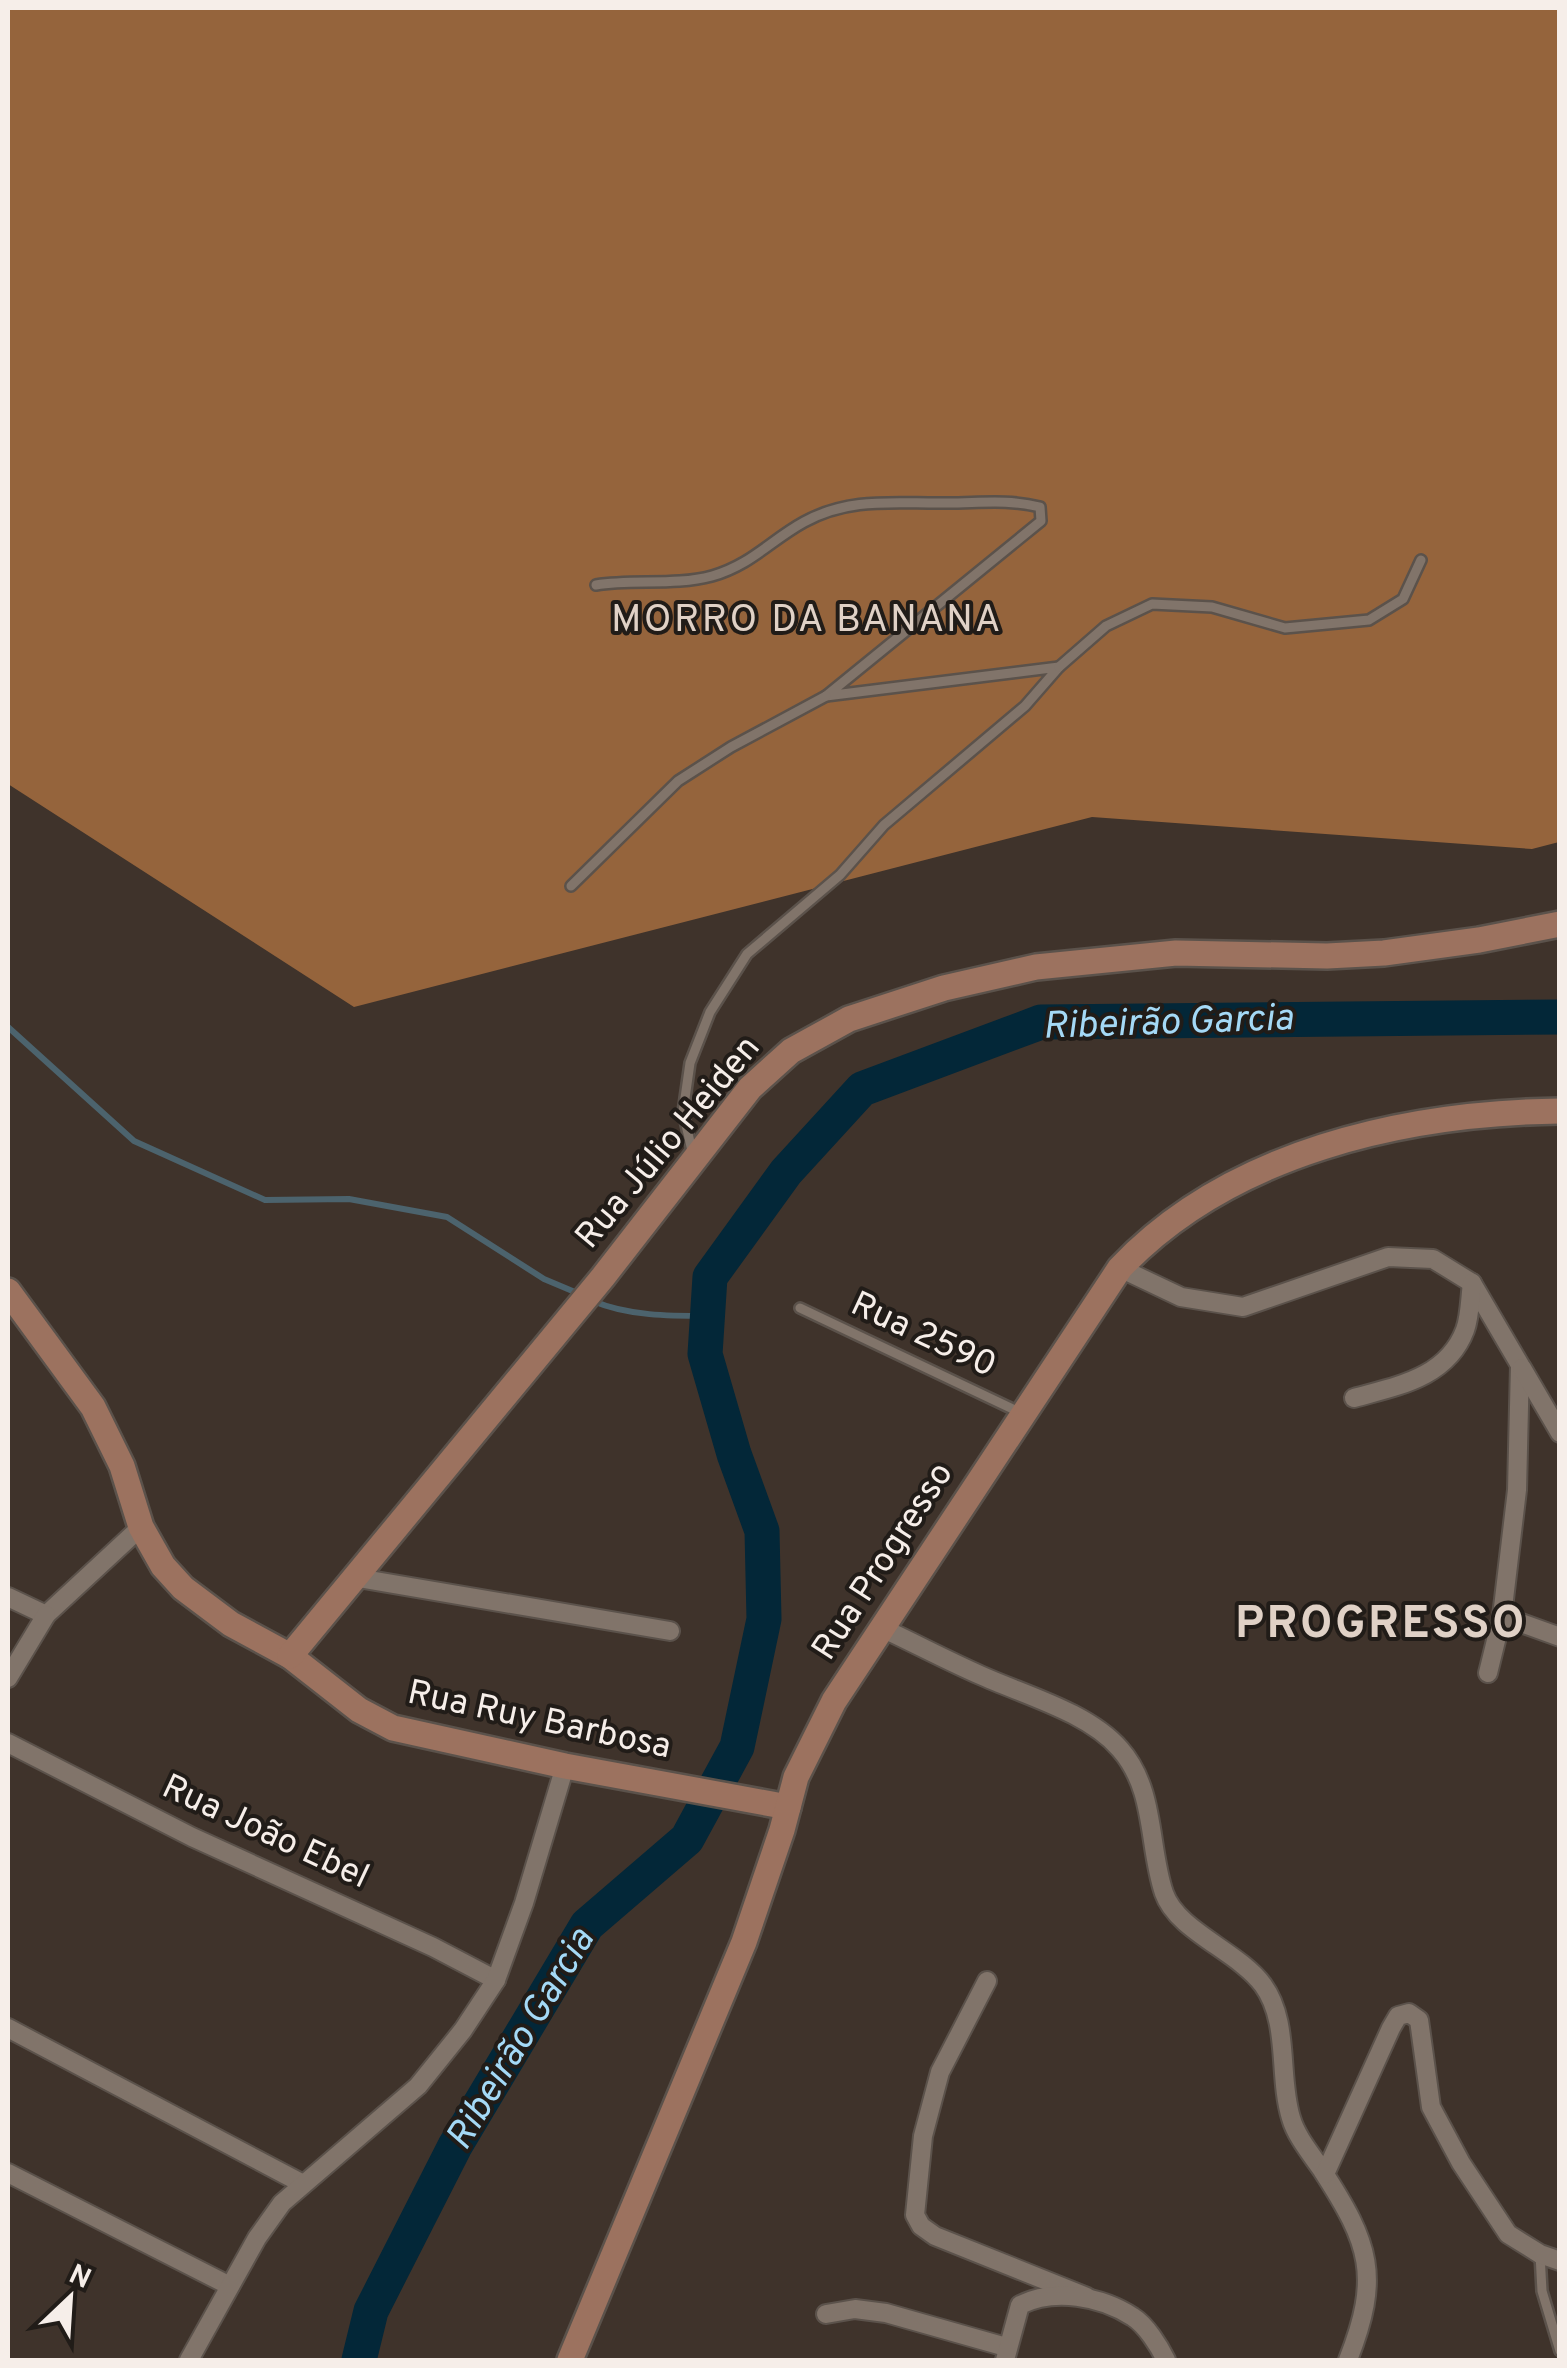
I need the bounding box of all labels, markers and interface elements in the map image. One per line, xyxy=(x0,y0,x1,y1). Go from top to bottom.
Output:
district label: MORRO DA BANANA xyxy=(611,597,1003,646)
water label: Ribeirão Garcia xyxy=(1042,995,1295,1053)
street label: Rua Júlio Heiden xyxy=(567,1027,771,1259)
street label: Rua 2590 xyxy=(843,1283,1003,1389)
street label: Rua Progresso xyxy=(804,1455,964,1669)
district label: PROGRESSO xyxy=(1235,1597,1527,1654)
street label: Rua Ruy Barbosa xyxy=(403,1672,675,1770)
street label: Rua João Ebel xyxy=(154,1766,376,1900)
water label: Ribeirão Garcia xyxy=(436,1920,608,2160)
north arrow xyxy=(20,2248,120,2348)
text: N xyxy=(63,2257,96,2299)

